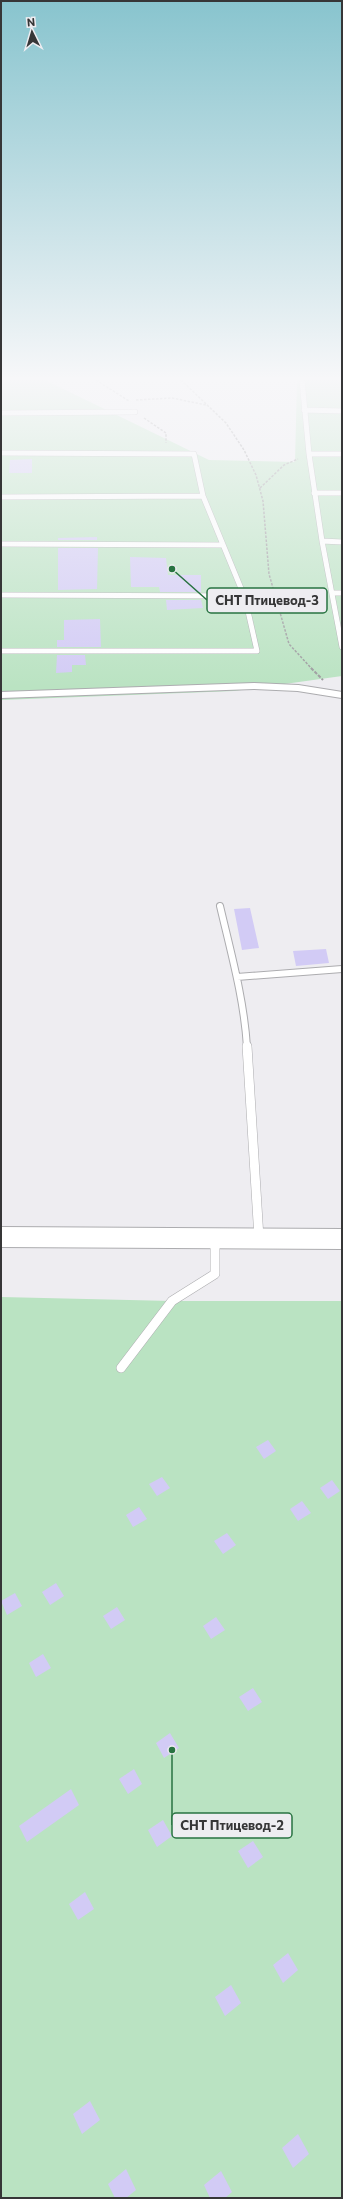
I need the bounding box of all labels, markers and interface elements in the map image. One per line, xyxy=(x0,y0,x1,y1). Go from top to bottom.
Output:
north arrow xyxy=(12,12,52,52)
text: N xyxy=(26,15,36,28)
callout: СНТ Птицевод-3 xyxy=(207,588,327,613)
text: СНТ Птицевод-3 xyxy=(215,592,319,608)
callout: СНТ Птицевод-2 xyxy=(172,1813,292,1838)
text: СНТ Птицевод-2 xyxy=(180,1817,284,1833)

